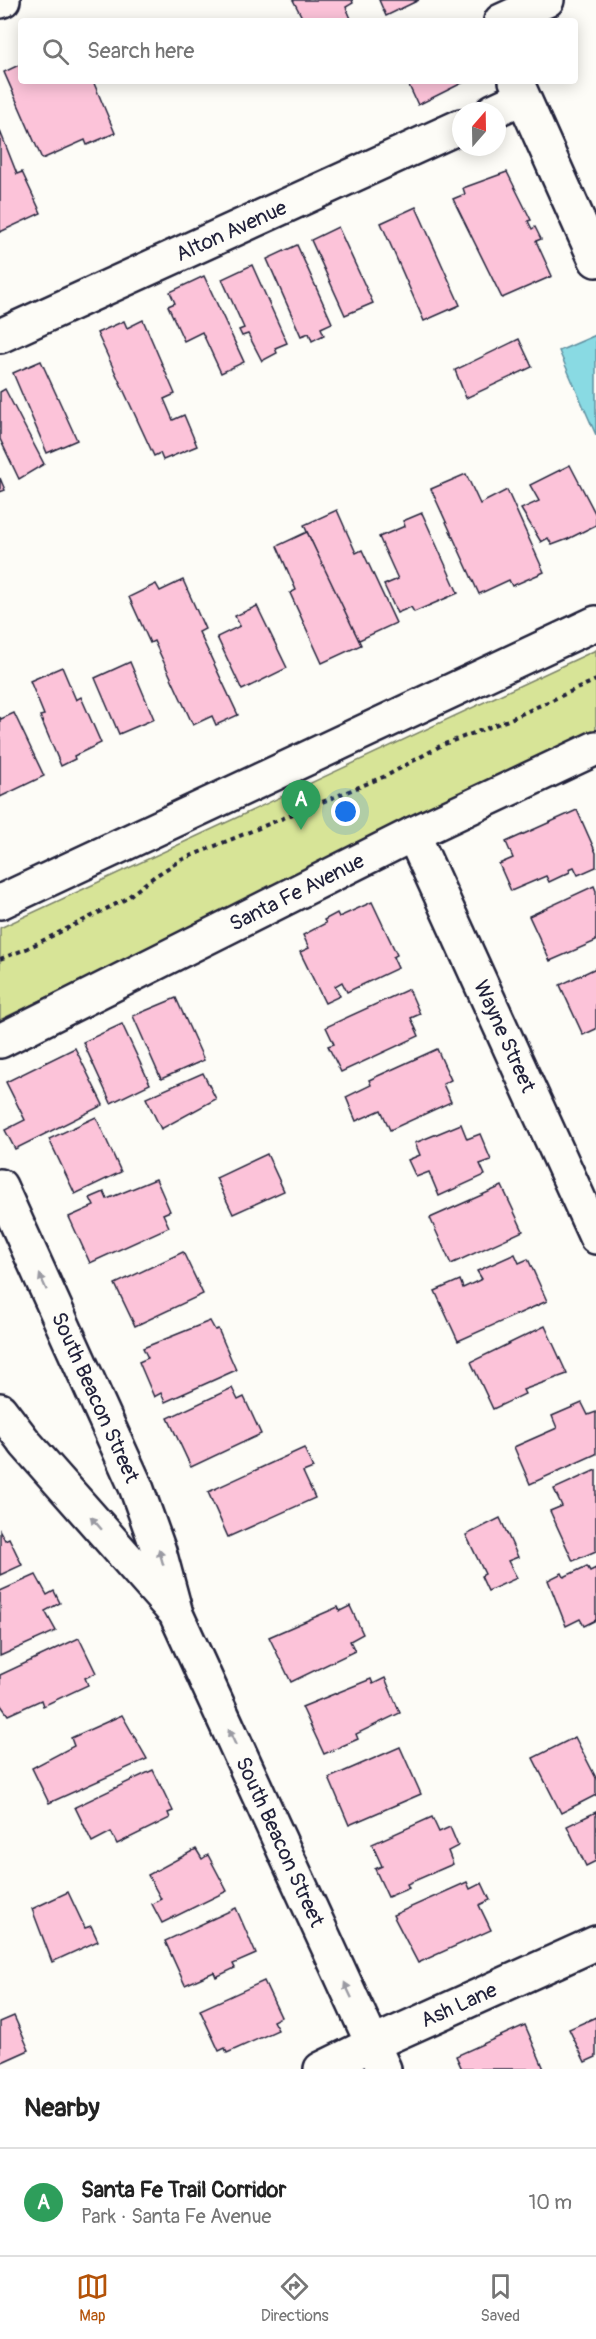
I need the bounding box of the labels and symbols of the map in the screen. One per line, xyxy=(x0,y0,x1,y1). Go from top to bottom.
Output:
north arrow xyxy=(452,102,506,156)
street label: Alton Avenue xyxy=(171,193,292,268)
pin: A xyxy=(282,780,320,830)
your location xyxy=(331,797,360,826)
street label: Santa Fe Avenue xyxy=(225,847,369,937)
street label: Wayne Street xyxy=(468,976,542,1097)
one-way arrow xyxy=(39,1273,48,1290)
street label: South Beacon Street xyxy=(45,1308,146,1487)
one-way arrow xyxy=(90,1516,103,1531)
one-way arrow xyxy=(156,1548,165,1566)
one-way arrow xyxy=(228,1728,237,1745)
street label: South Beacon Street xyxy=(230,1752,331,1932)
street label: Ash Lane xyxy=(416,1976,502,2034)
one-way arrow xyxy=(344,1982,353,1999)

